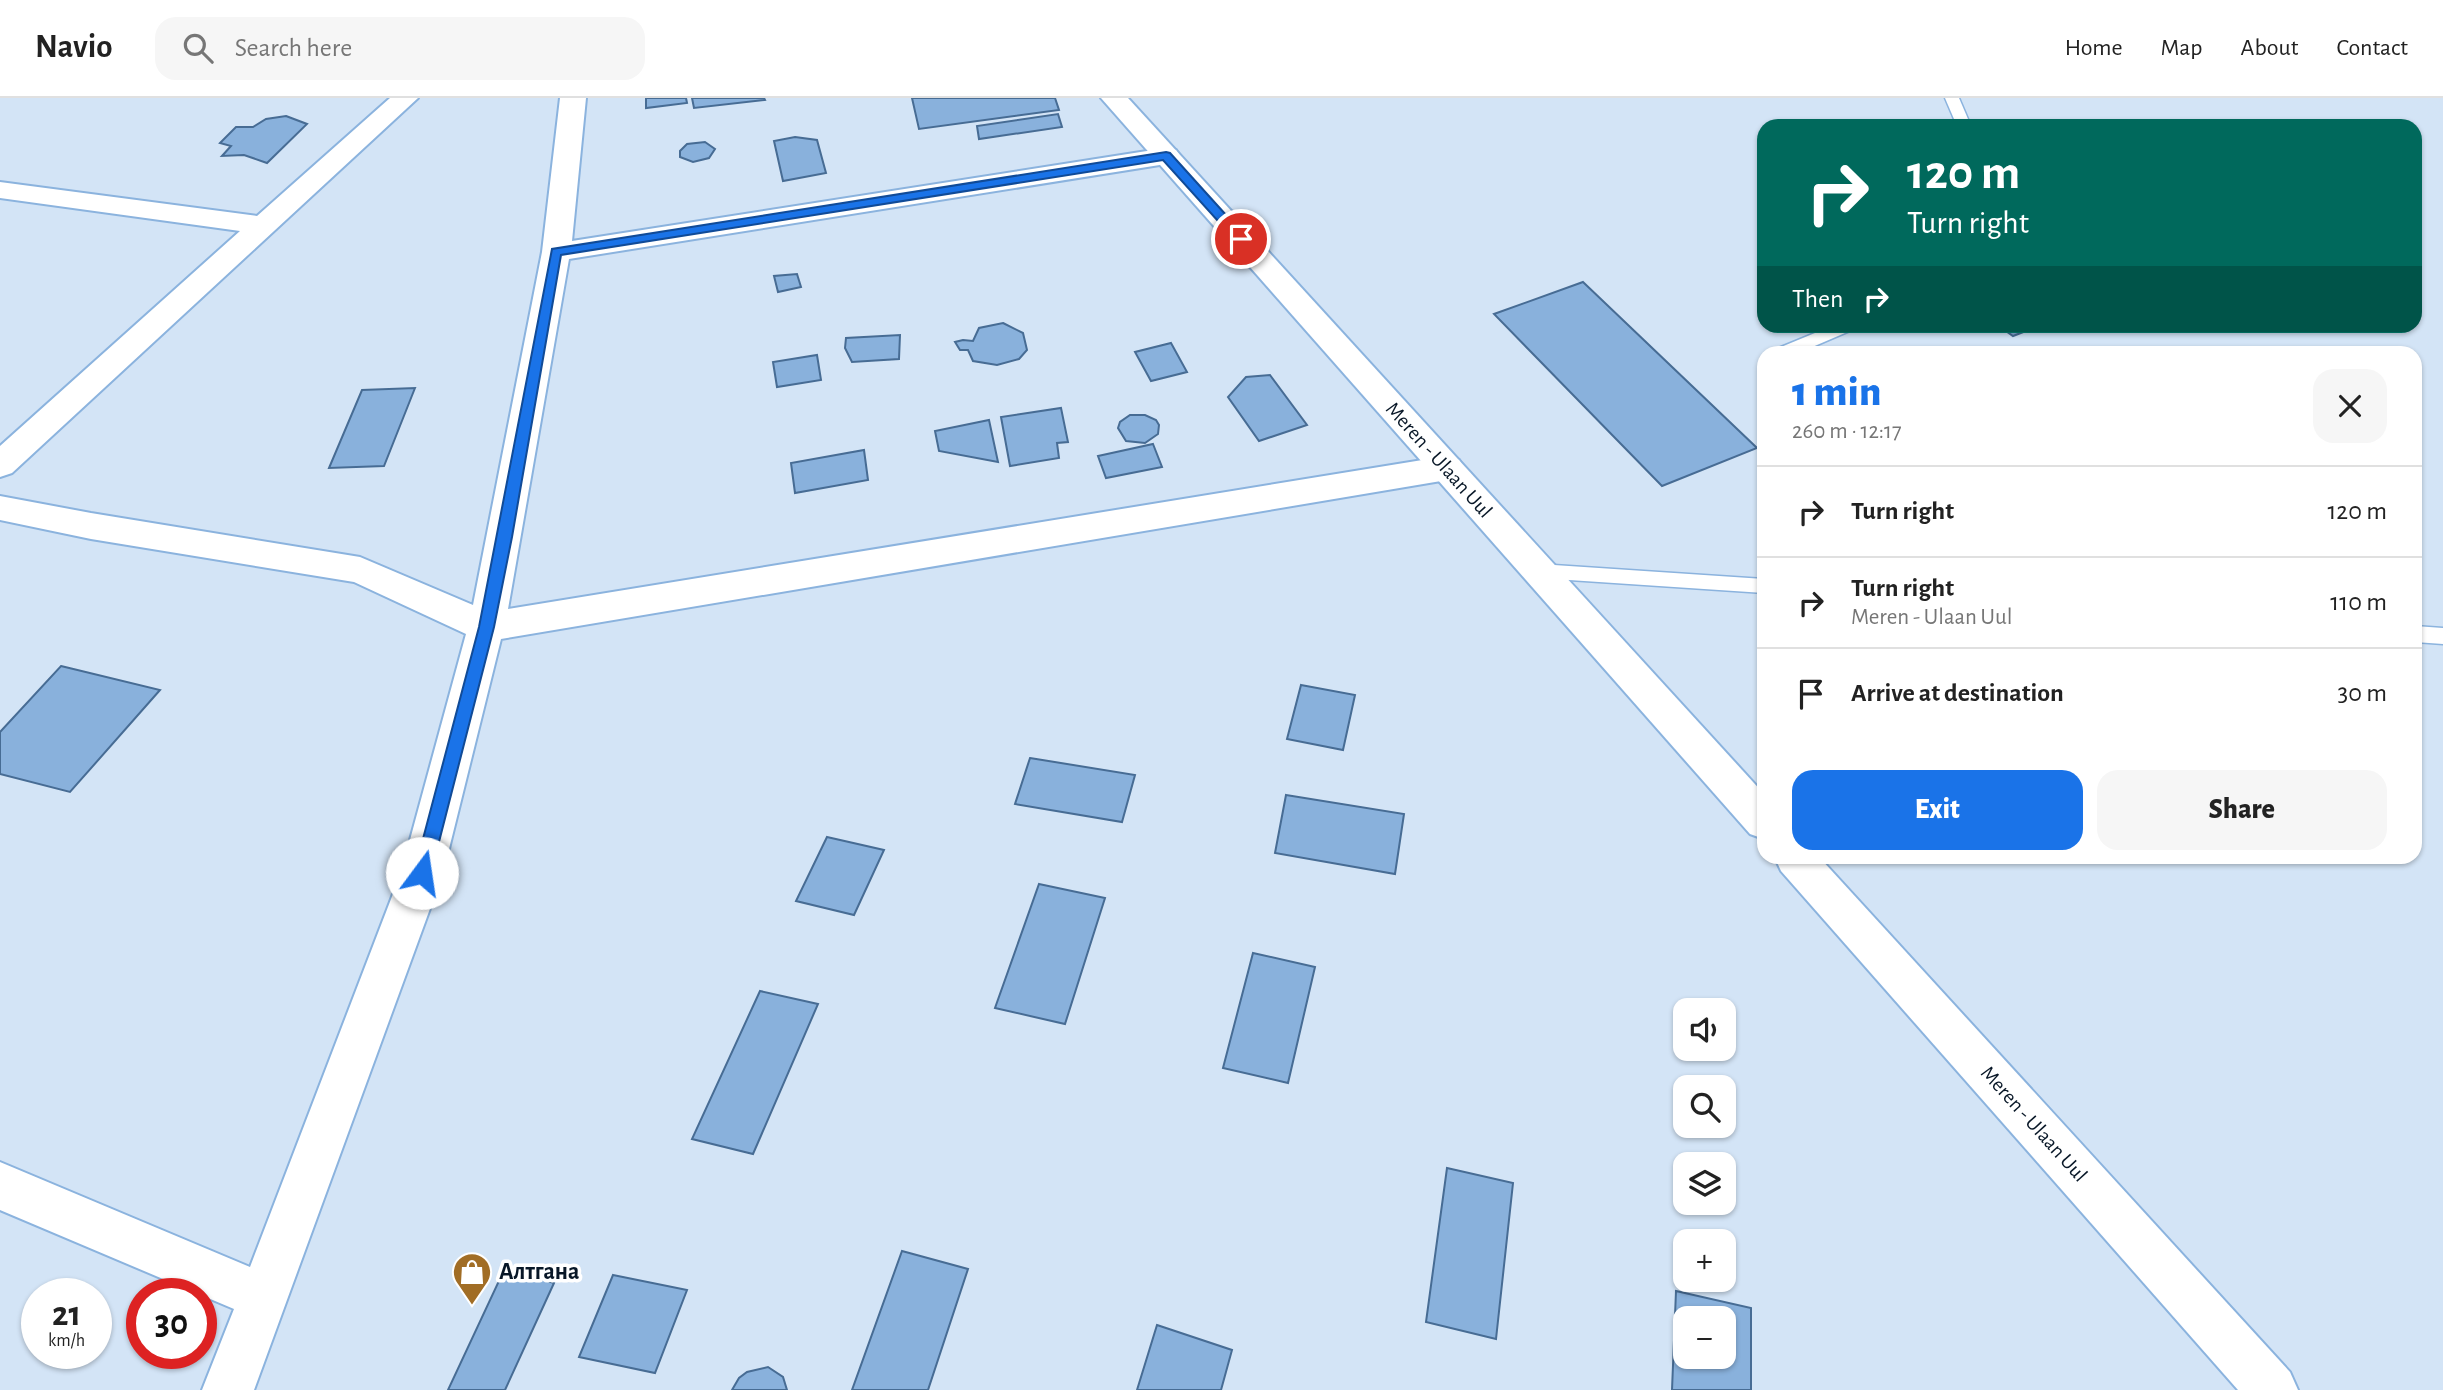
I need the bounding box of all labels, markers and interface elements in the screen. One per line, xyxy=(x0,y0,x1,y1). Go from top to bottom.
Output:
search box xyxy=(155,17,645,80)
icon: search xyxy=(179,29,217,67)
text: Navio xyxy=(35,31,113,64)
text: Search here xyxy=(235,35,352,61)
text: Home xyxy=(2065,36,2123,60)
text: Map xyxy=(2161,36,2203,60)
text: About xyxy=(2241,36,2298,60)
text: Contact xyxy=(2336,36,2408,60)
icon: right xyxy=(1792,147,1883,238)
text: 120 m xyxy=(1907,149,2020,198)
text: Turn right xyxy=(1907,207,2029,239)
pin xyxy=(1211,209,1271,269)
icon: arrive xyxy=(1222,220,1260,258)
icon: right xyxy=(1857,280,1895,318)
text: Then xyxy=(1792,286,1843,312)
button: close xyxy=(2313,369,2387,443)
text: 1 min xyxy=(1792,371,1881,413)
street label: Meren - Ulaan Uul xyxy=(1382,398,1496,522)
text: 260 m · 12:17 xyxy=(1792,420,1902,443)
icon: right xyxy=(1792,493,1830,531)
text: Turn right xyxy=(1851,498,1954,524)
text: 120 m xyxy=(2327,498,2387,524)
text: Turn right xyxy=(1851,575,1954,601)
icon: right xyxy=(1792,584,1830,622)
text: 110 m xyxy=(2330,589,2387,615)
text: Meren - Ulaan Uul xyxy=(1851,606,2012,629)
icon: arrive xyxy=(1792,675,1830,713)
text: Arrive at destination xyxy=(1851,680,2064,706)
text: 30 m xyxy=(2337,680,2387,706)
button: Exit xyxy=(1792,770,2083,850)
button: Share xyxy=(2097,770,2387,850)
position arrow xyxy=(385,836,459,910)
map controls xyxy=(1673,998,1736,1369)
button: sound xyxy=(1673,998,1736,1061)
street label: Meren - Ulaan Uul xyxy=(1977,1062,2091,1186)
button: search xyxy=(1673,1075,1736,1138)
button: layers xyxy=(1673,1152,1736,1215)
button: + xyxy=(1673,1229,1736,1292)
shop icon: Алтгана xyxy=(451,1251,493,1306)
place label: Алтгана xyxy=(499,1260,579,1284)
speed limit sign: 30 xyxy=(126,1278,217,1369)
text: 21 xyxy=(52,1297,81,1332)
button: − xyxy=(1673,1306,1736,1369)
text: km/h xyxy=(48,1332,85,1350)

